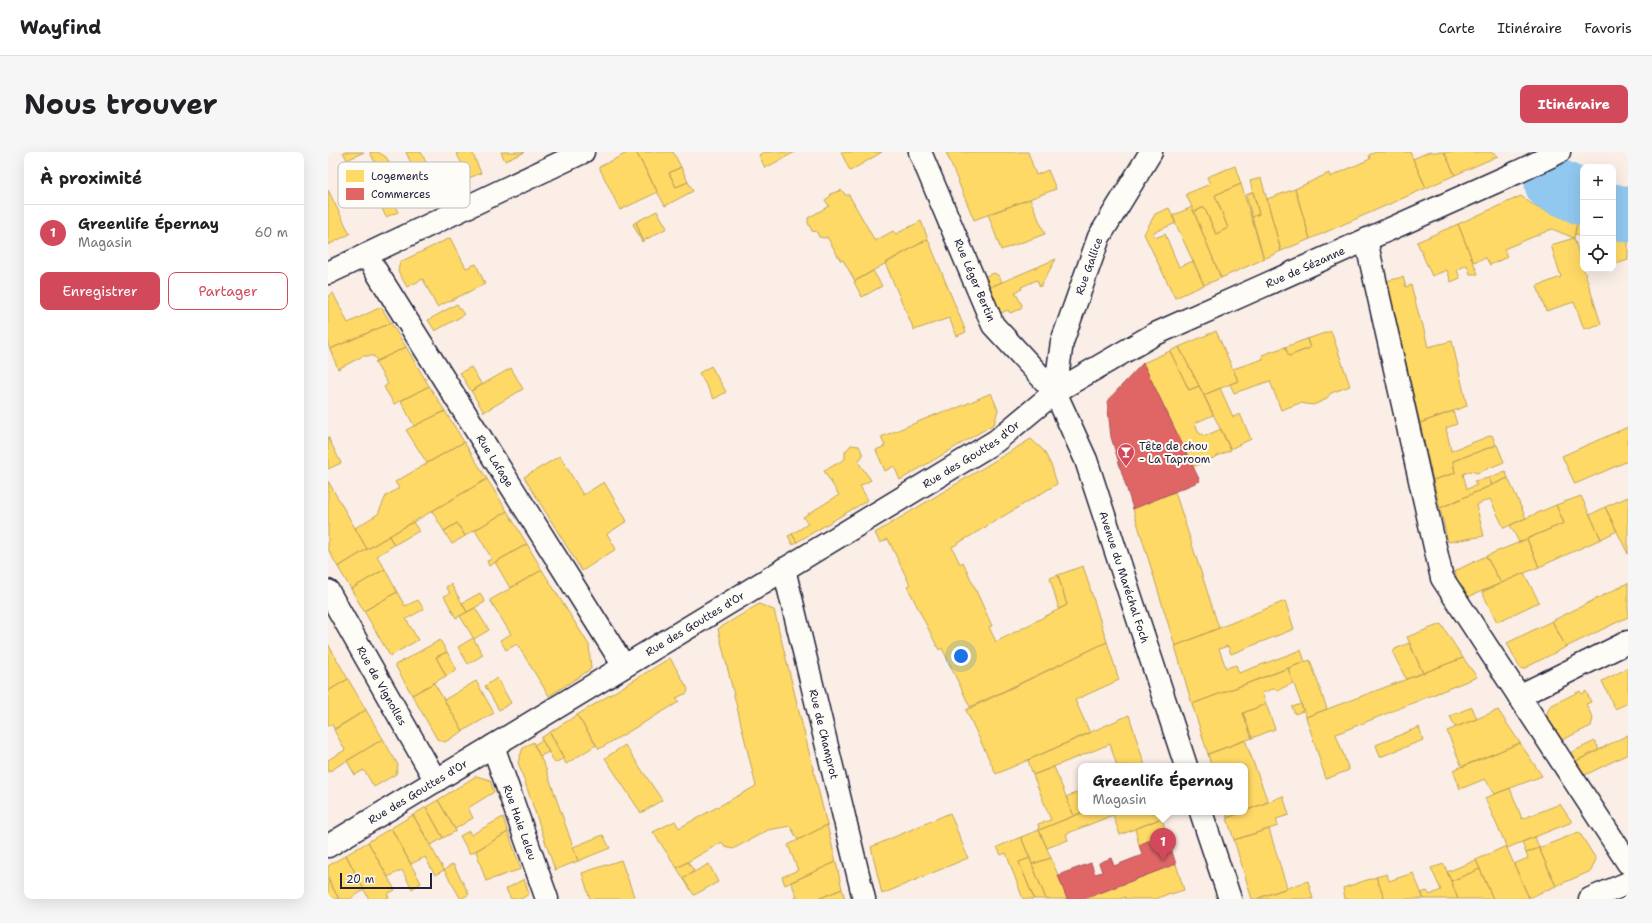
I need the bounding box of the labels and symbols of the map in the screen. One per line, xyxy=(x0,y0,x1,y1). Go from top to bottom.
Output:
legend xyxy=(338,162,470,208)
text: Logements xyxy=(371,169,429,184)
text: Commerces xyxy=(371,187,430,202)
street label: Rue Léger Bertin xyxy=(950,236,999,324)
street label: Rue Gallice xyxy=(1072,236,1106,297)
street label: Rue de Sézanne xyxy=(1263,243,1347,292)
street label: Rue des Gouttes d'Or xyxy=(920,417,1023,492)
street label: Rue Lafage xyxy=(473,432,517,490)
place label: Tête de chou - La Taproom xyxy=(1139,439,1211,467)
bar icon: Tête de chou - La Taproom xyxy=(1116,442,1136,467)
street label: Avenue du Maréchal Foch xyxy=(1095,509,1152,645)
street label: Rue des Gouttes d'Or xyxy=(643,588,748,660)
street label: Rue de Vignolles xyxy=(353,644,410,728)
your location xyxy=(951,646,971,666)
street label: Rue de Champrot xyxy=(805,688,842,781)
street label: Rue des Gouttes d'Or xyxy=(366,756,470,828)
street label: Rue Haie Leleu xyxy=(499,783,540,862)
pin: 1 xyxy=(1150,828,1176,861)
scale bar xyxy=(340,871,432,890)

